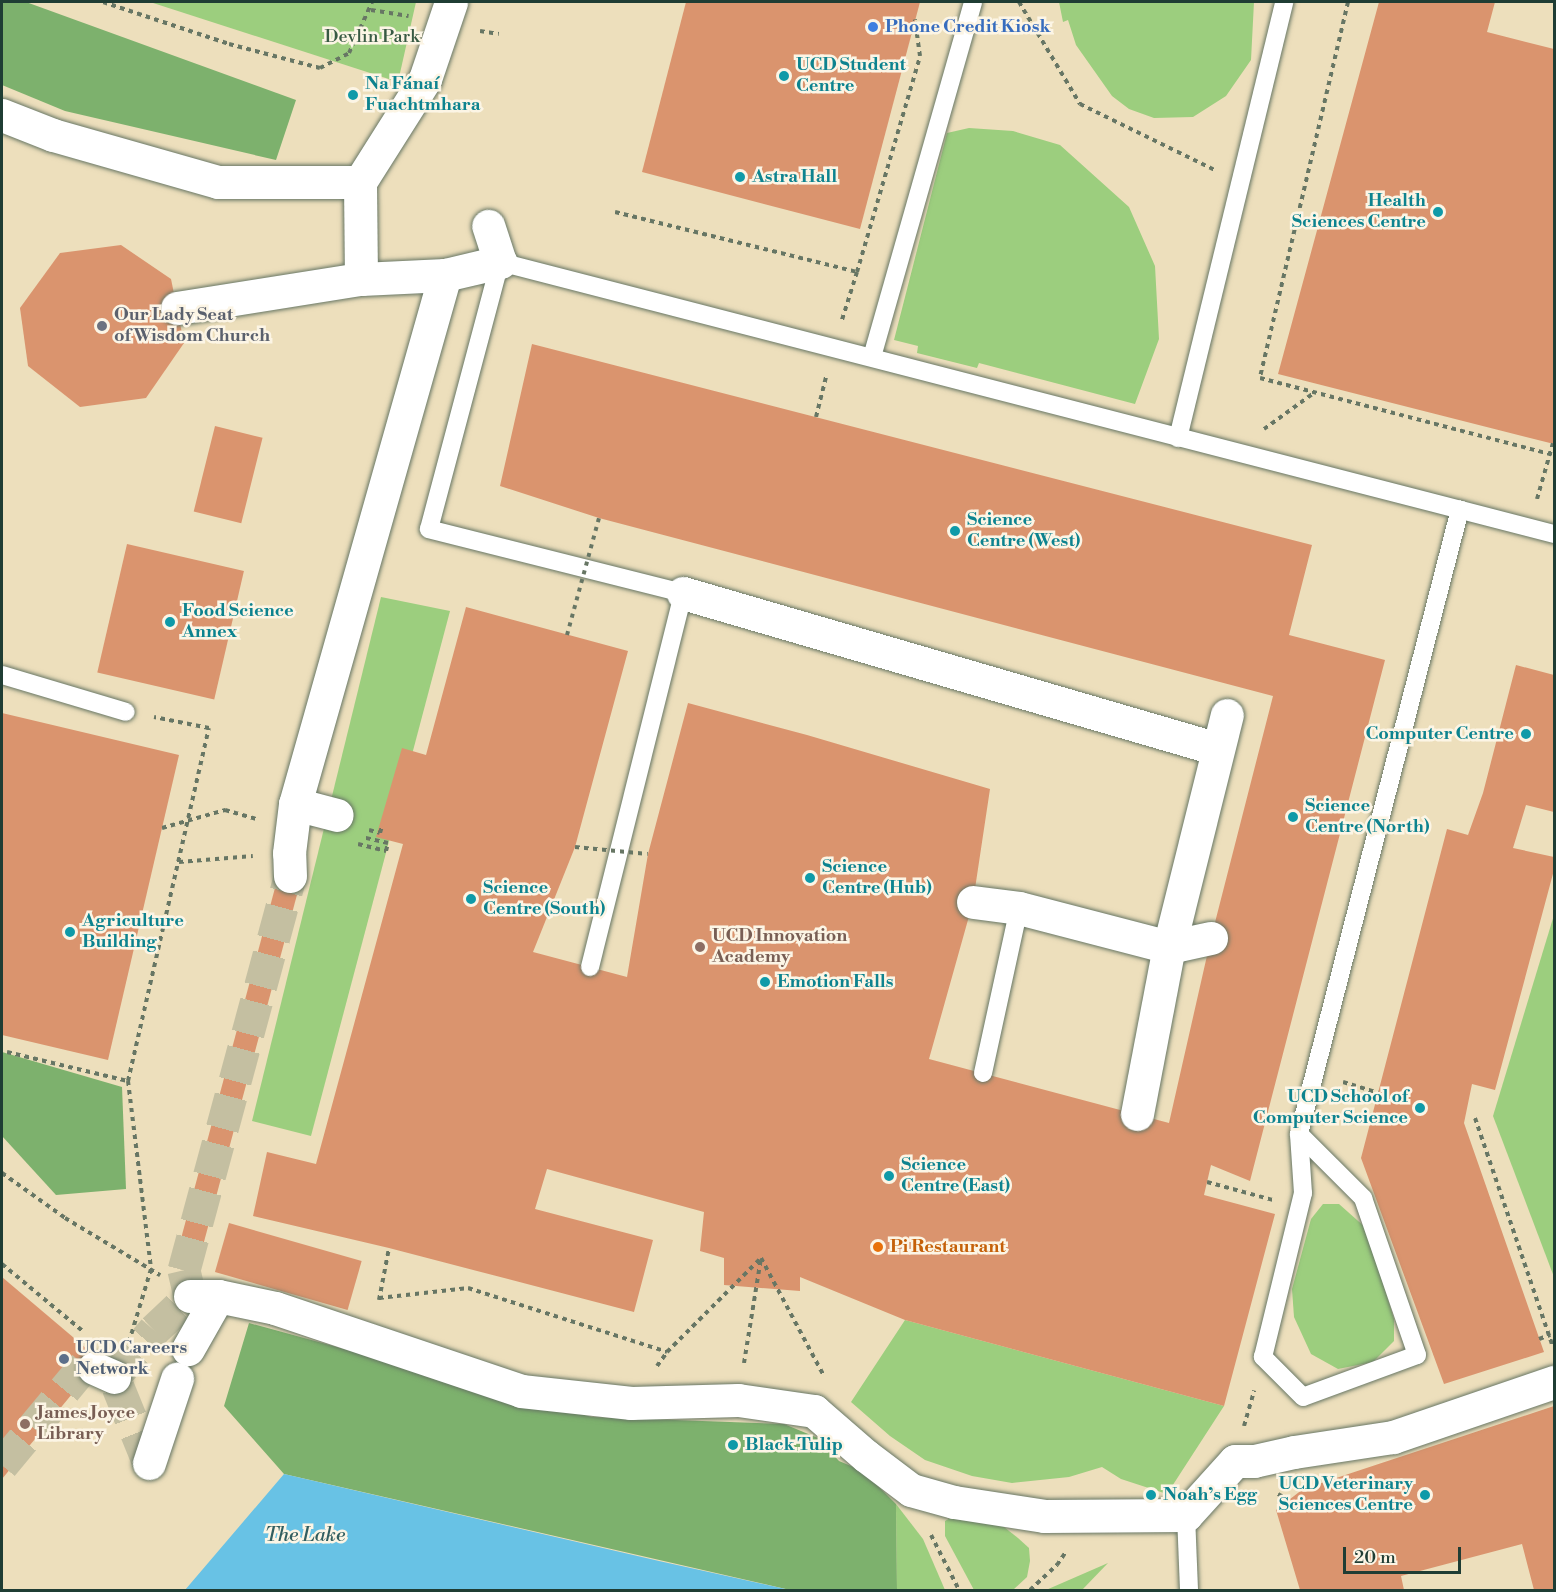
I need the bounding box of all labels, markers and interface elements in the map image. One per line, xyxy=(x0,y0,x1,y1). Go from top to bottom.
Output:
place label: Phone Credit Kiosk xyxy=(885,16,1051,38)
marker: Phone Credit Kiosk xyxy=(866,20,880,34)
park label: Devlin Park xyxy=(324,26,420,48)
place label: UCD Student Centre xyxy=(796,55,906,98)
marker: UCD Student Centre xyxy=(777,69,791,83)
place label: Na Fánaí Fuachtmhara xyxy=(365,74,480,116)
marker: Na Fánaí Fuachtmhara xyxy=(346,88,360,102)
place label: Astra Hall xyxy=(752,166,837,188)
marker: Astra Hall xyxy=(733,170,747,184)
place label: Health Sciences Centre xyxy=(1292,191,1426,234)
marker: Health Sciences Centre xyxy=(1431,205,1445,219)
place label: Our Lady Seat of Wisdom Church xyxy=(114,305,270,348)
marker: Our Lady Seat of Wisdom Church xyxy=(95,319,109,333)
place label: Science Centre (West) xyxy=(967,510,1080,552)
marker: Science Centre (West) xyxy=(948,524,962,538)
place label: Food Science Annex xyxy=(182,601,294,644)
marker: Food Science Annex xyxy=(163,615,177,629)
place label: Computer Centre xyxy=(1365,723,1514,745)
marker: Computer Centre xyxy=(1519,727,1533,741)
place label: Science Centre (North) xyxy=(1305,796,1430,838)
marker: Science Centre (North) xyxy=(1286,810,1300,824)
place label: Science Centre (Hub) xyxy=(822,857,932,900)
marker: Science Centre (Hub) xyxy=(803,871,817,885)
place label: Science Centre (South) xyxy=(483,878,605,920)
marker: Science Centre (South) xyxy=(464,892,478,906)
place label: Agriculture Building xyxy=(82,911,184,954)
marker: Agriculture Building xyxy=(63,925,77,939)
place label: UCD Innovation Academy xyxy=(712,926,847,968)
marker: UCD Innovation Academy xyxy=(693,940,707,954)
place label: Emotion Falls xyxy=(777,971,893,993)
marker: Emotion Falls xyxy=(758,975,772,989)
place label: UCD School of Computer Science xyxy=(1253,1087,1408,1130)
marker: UCD School of Computer Science xyxy=(1413,1101,1427,1115)
place label: Science Centre (East) xyxy=(901,1155,1010,1198)
marker: Science Centre (East) xyxy=(882,1169,896,1183)
place label: Pi Restaurant xyxy=(890,1236,1006,1258)
marker: Pi Restaurant xyxy=(871,1240,885,1254)
place label: UCD Careers Network xyxy=(76,1338,187,1380)
marker: UCD Careers Network xyxy=(57,1352,71,1366)
place label: James Joyce Library xyxy=(37,1403,135,1446)
marker: James Joyce Library xyxy=(18,1417,32,1431)
place label: Black Tulip xyxy=(745,1434,843,1456)
marker: Black Tulip xyxy=(726,1438,740,1452)
place label: UCD Veterinary Sciences Centre xyxy=(1278,1474,1413,1516)
place label: Noah’s Egg xyxy=(1163,1484,1257,1506)
marker: Noah’s Egg xyxy=(1144,1488,1158,1502)
marker: UCD Veterinary Sciences Centre xyxy=(1418,1488,1432,1502)
water label: The Lake xyxy=(265,1523,345,1547)
scale bar xyxy=(1346,1535,1464,1573)
text: 20 m xyxy=(1354,1546,1396,1569)

